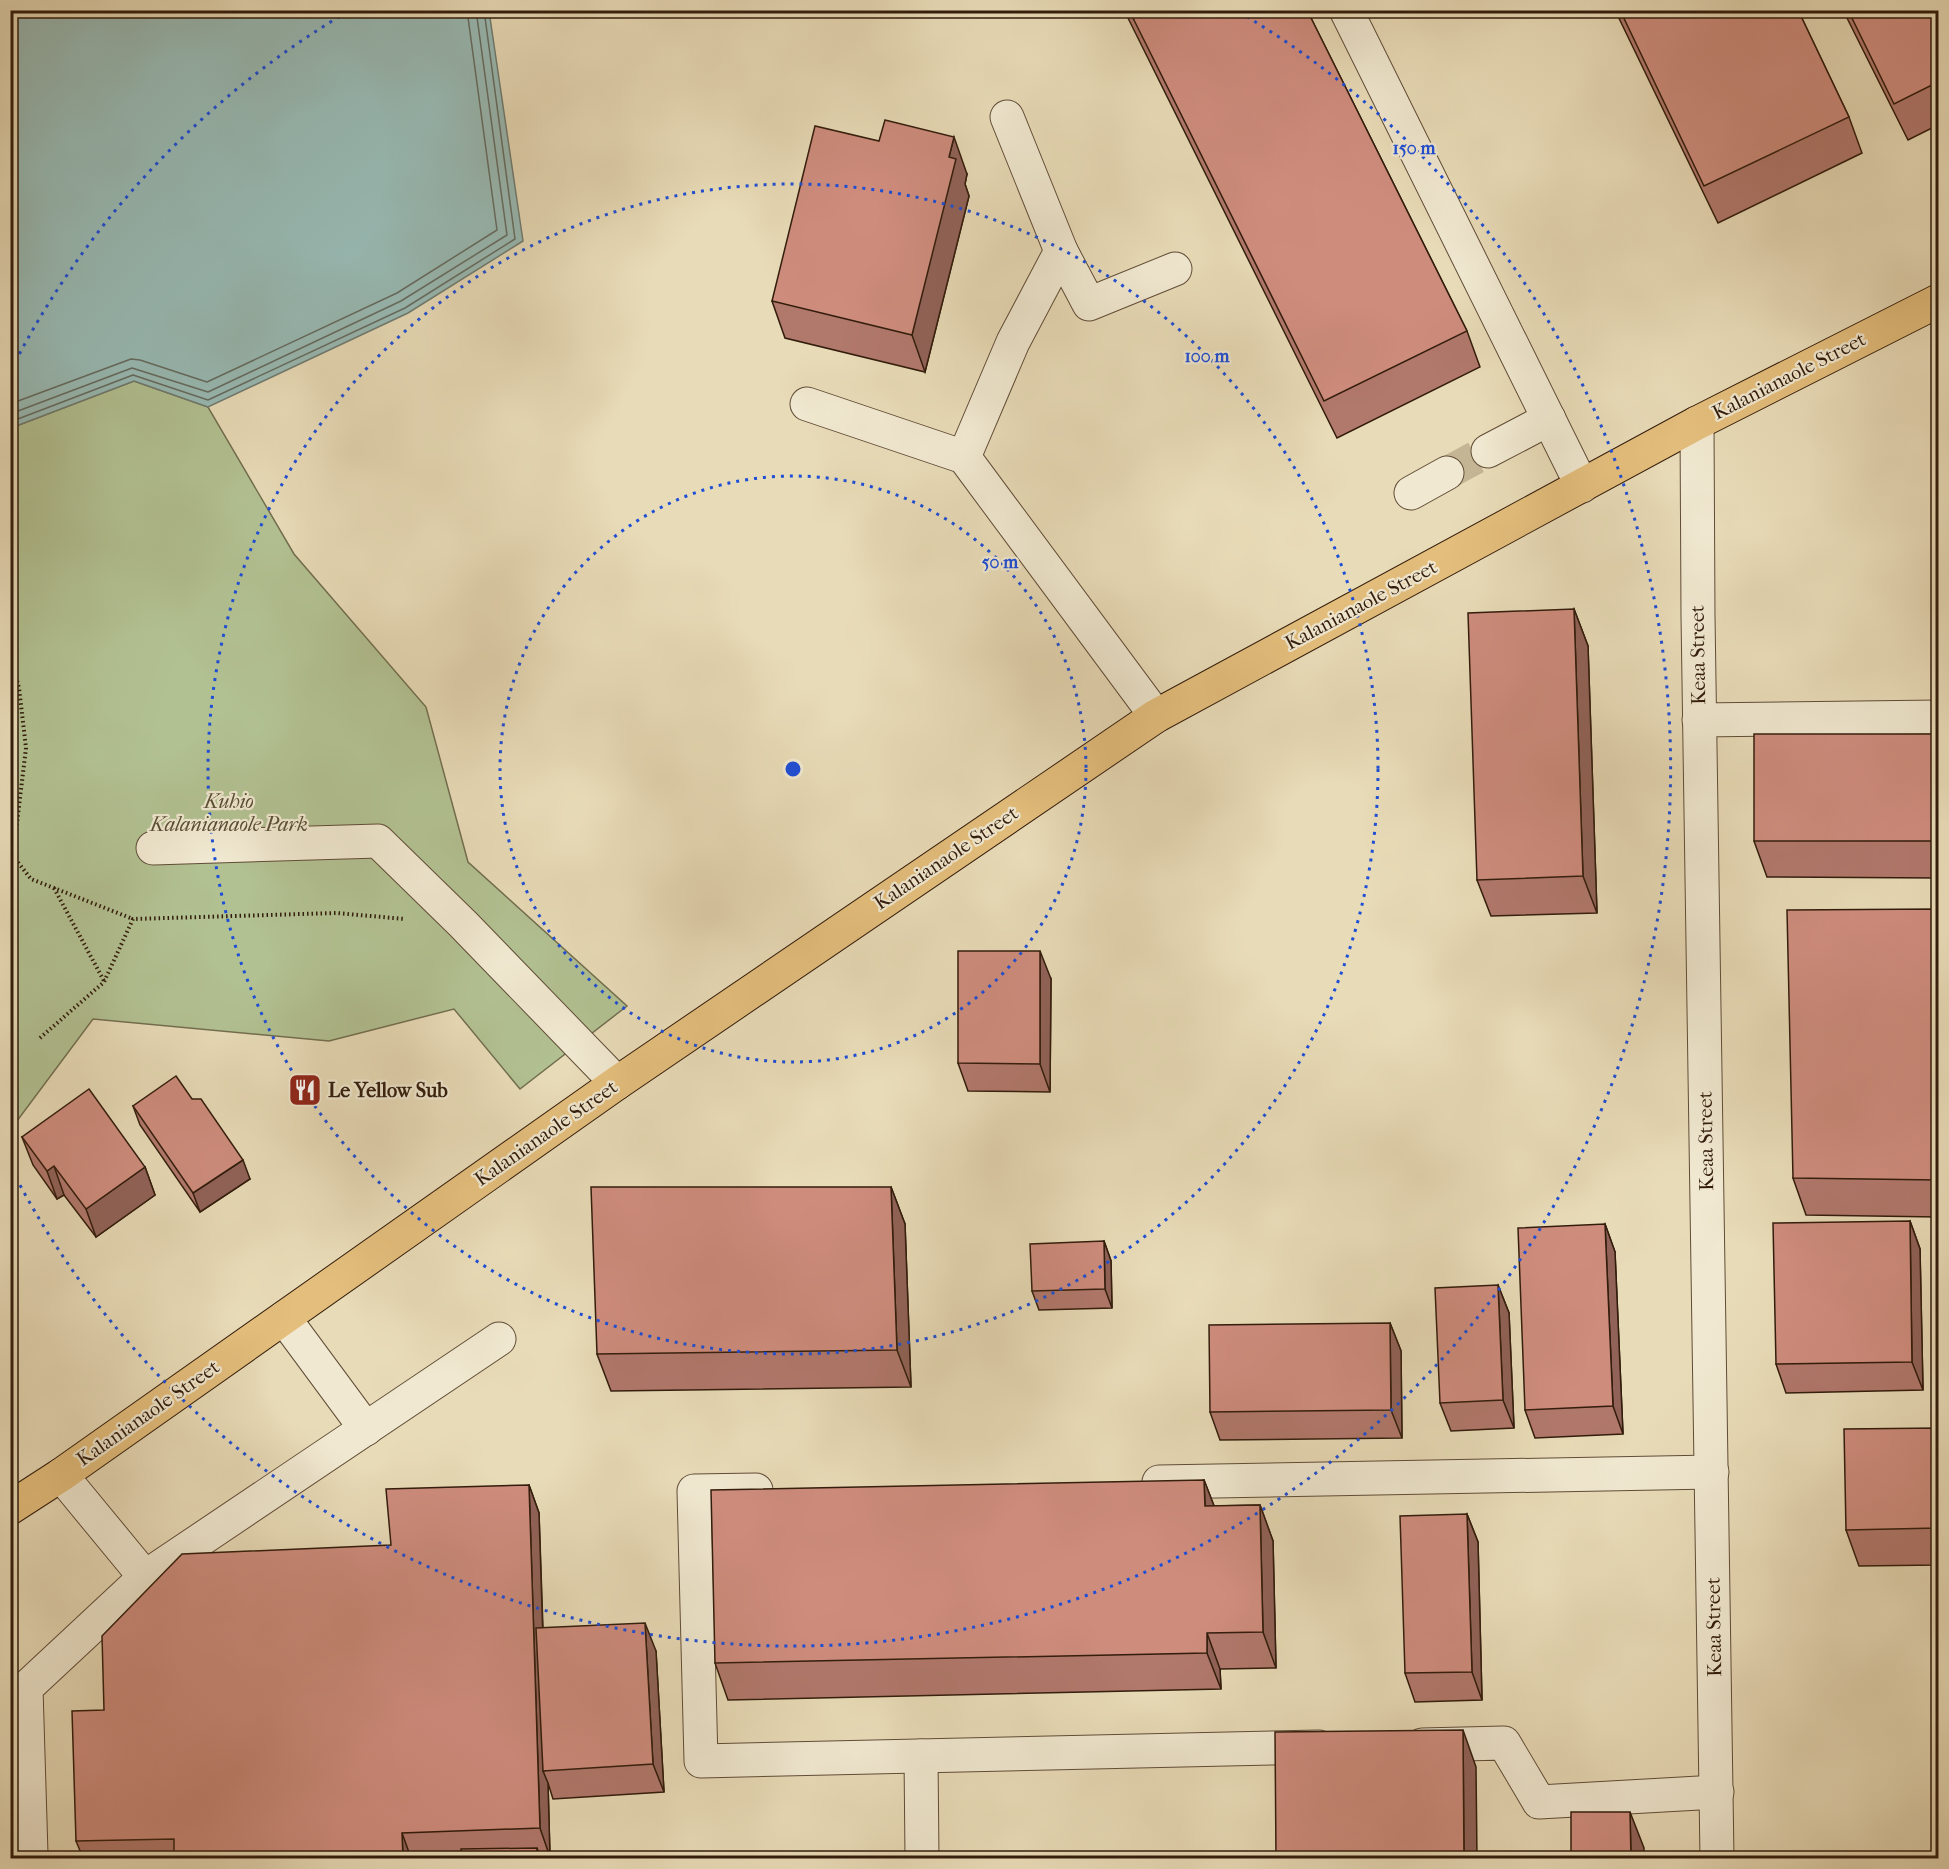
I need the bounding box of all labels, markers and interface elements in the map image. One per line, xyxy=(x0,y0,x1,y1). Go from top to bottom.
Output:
text: 150 m xyxy=(1393,138,1436,159)
street label: Kalanianaole Street xyxy=(1709,327,1869,425)
text: 100 m xyxy=(1184,346,1231,367)
text: 50 m xyxy=(982,552,1019,573)
street label: Kalanianaole Street xyxy=(1281,555,1441,655)
street label: Keaa Street xyxy=(1686,605,1710,705)
centre of rings xyxy=(783,759,803,779)
park label: Kuhio Kalanianaole Park xyxy=(148,790,308,836)
street label: Kalanianaole Street xyxy=(870,801,1022,915)
restaurant icon: Le Yellow Sub xyxy=(287,1072,323,1108)
street label: Kalanianaole Street xyxy=(470,1075,622,1191)
place label: Le Yellow Sub xyxy=(328,1079,448,1102)
street label: Keaa Street xyxy=(1694,1091,1718,1191)
street label: Kalanianaole Street xyxy=(72,1355,224,1471)
street label: Keaa Street xyxy=(1702,1577,1726,1677)

